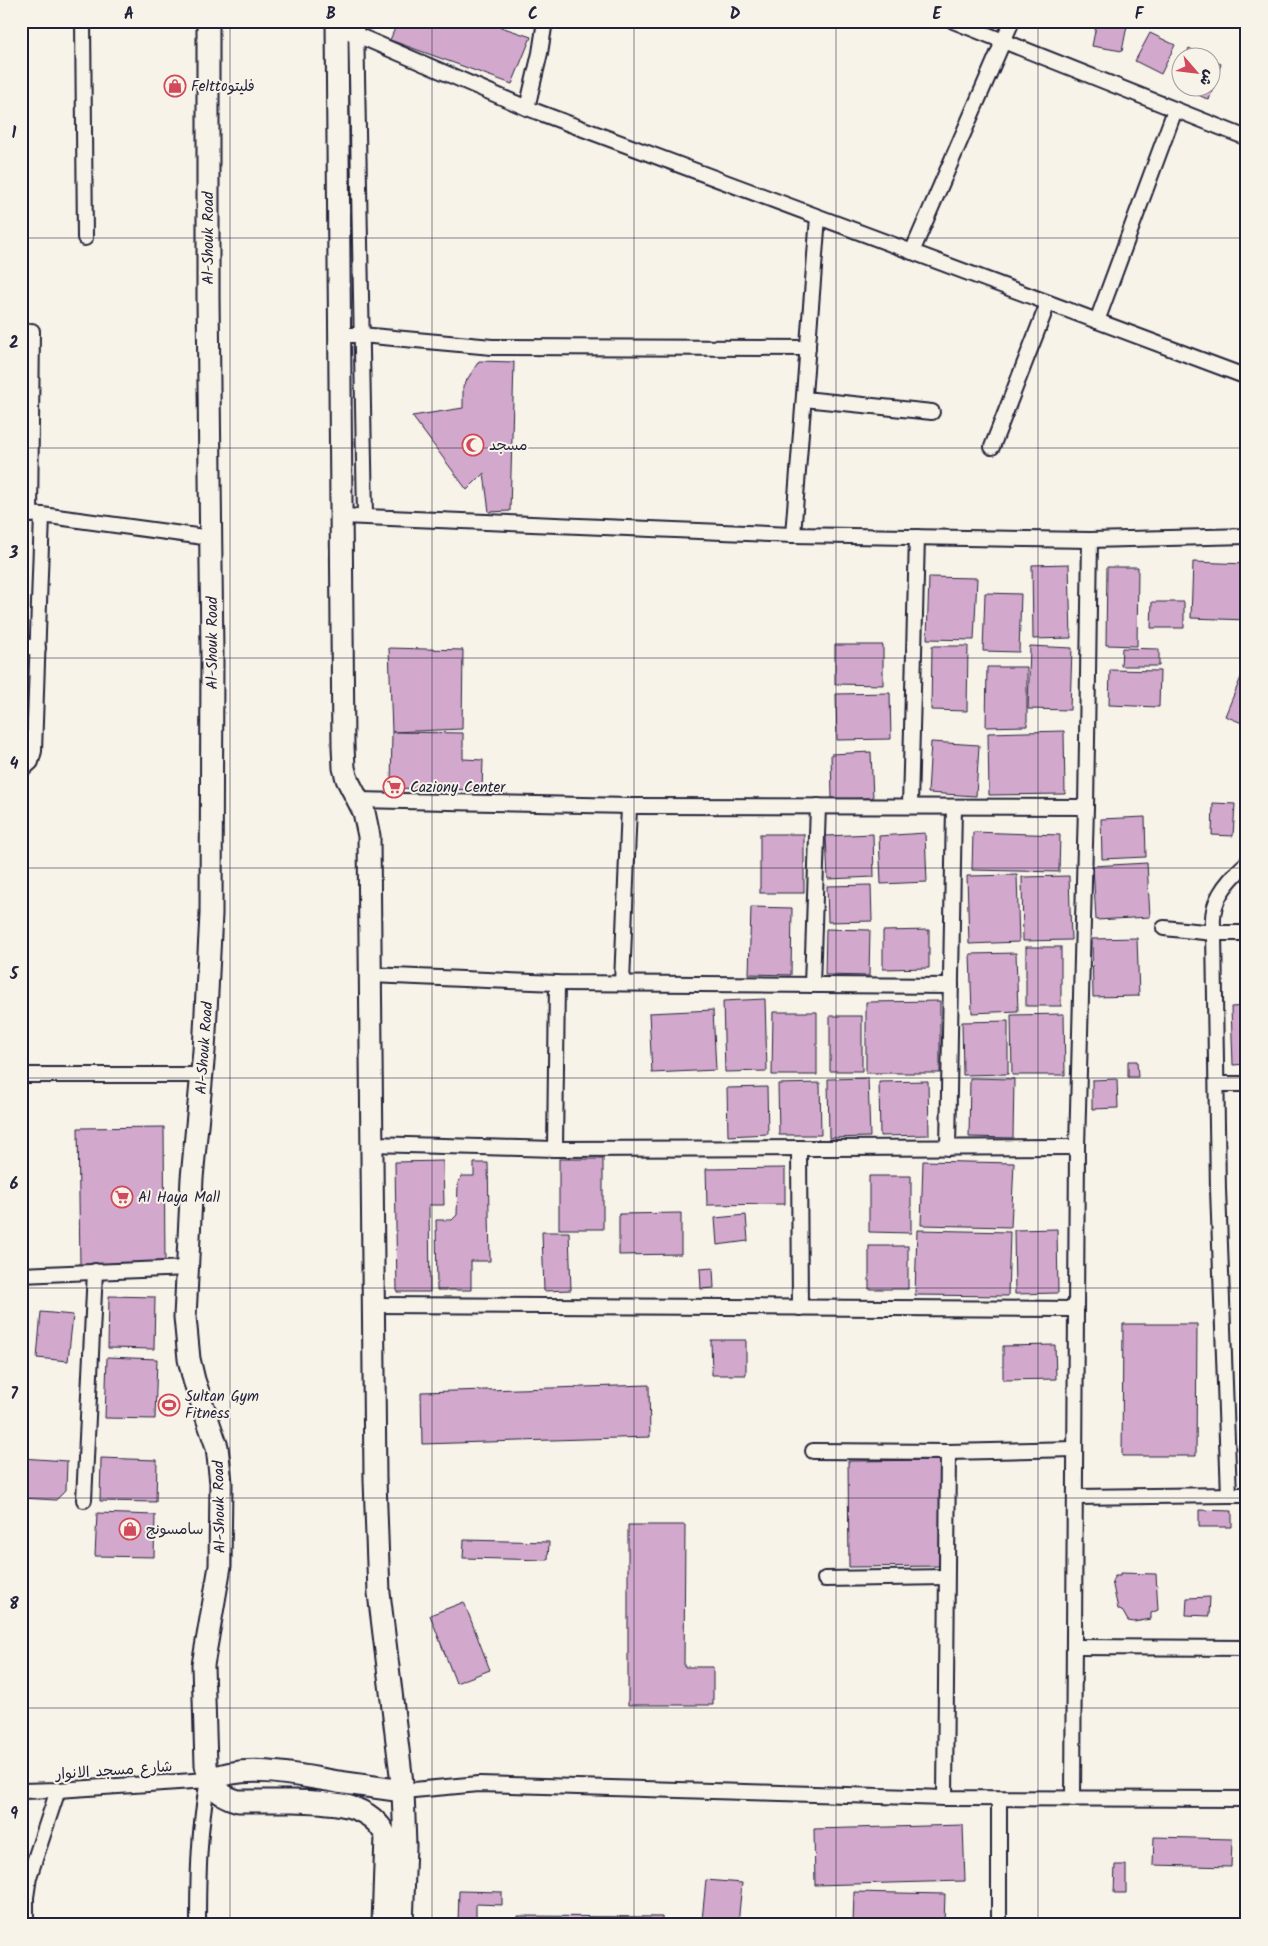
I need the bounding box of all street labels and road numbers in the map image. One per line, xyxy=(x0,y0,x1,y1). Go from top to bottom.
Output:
street label: Al-Shouk Road xyxy=(197,191,221,284)
street label: Al-Shouk Road xyxy=(201,596,225,689)
street label: Al-Shouk Road xyxy=(190,1000,220,1095)
street label: Al-Shouk Road xyxy=(207,1460,233,1554)
street label: شارع مسجد الانوار xyxy=(54,1755,173,1787)

